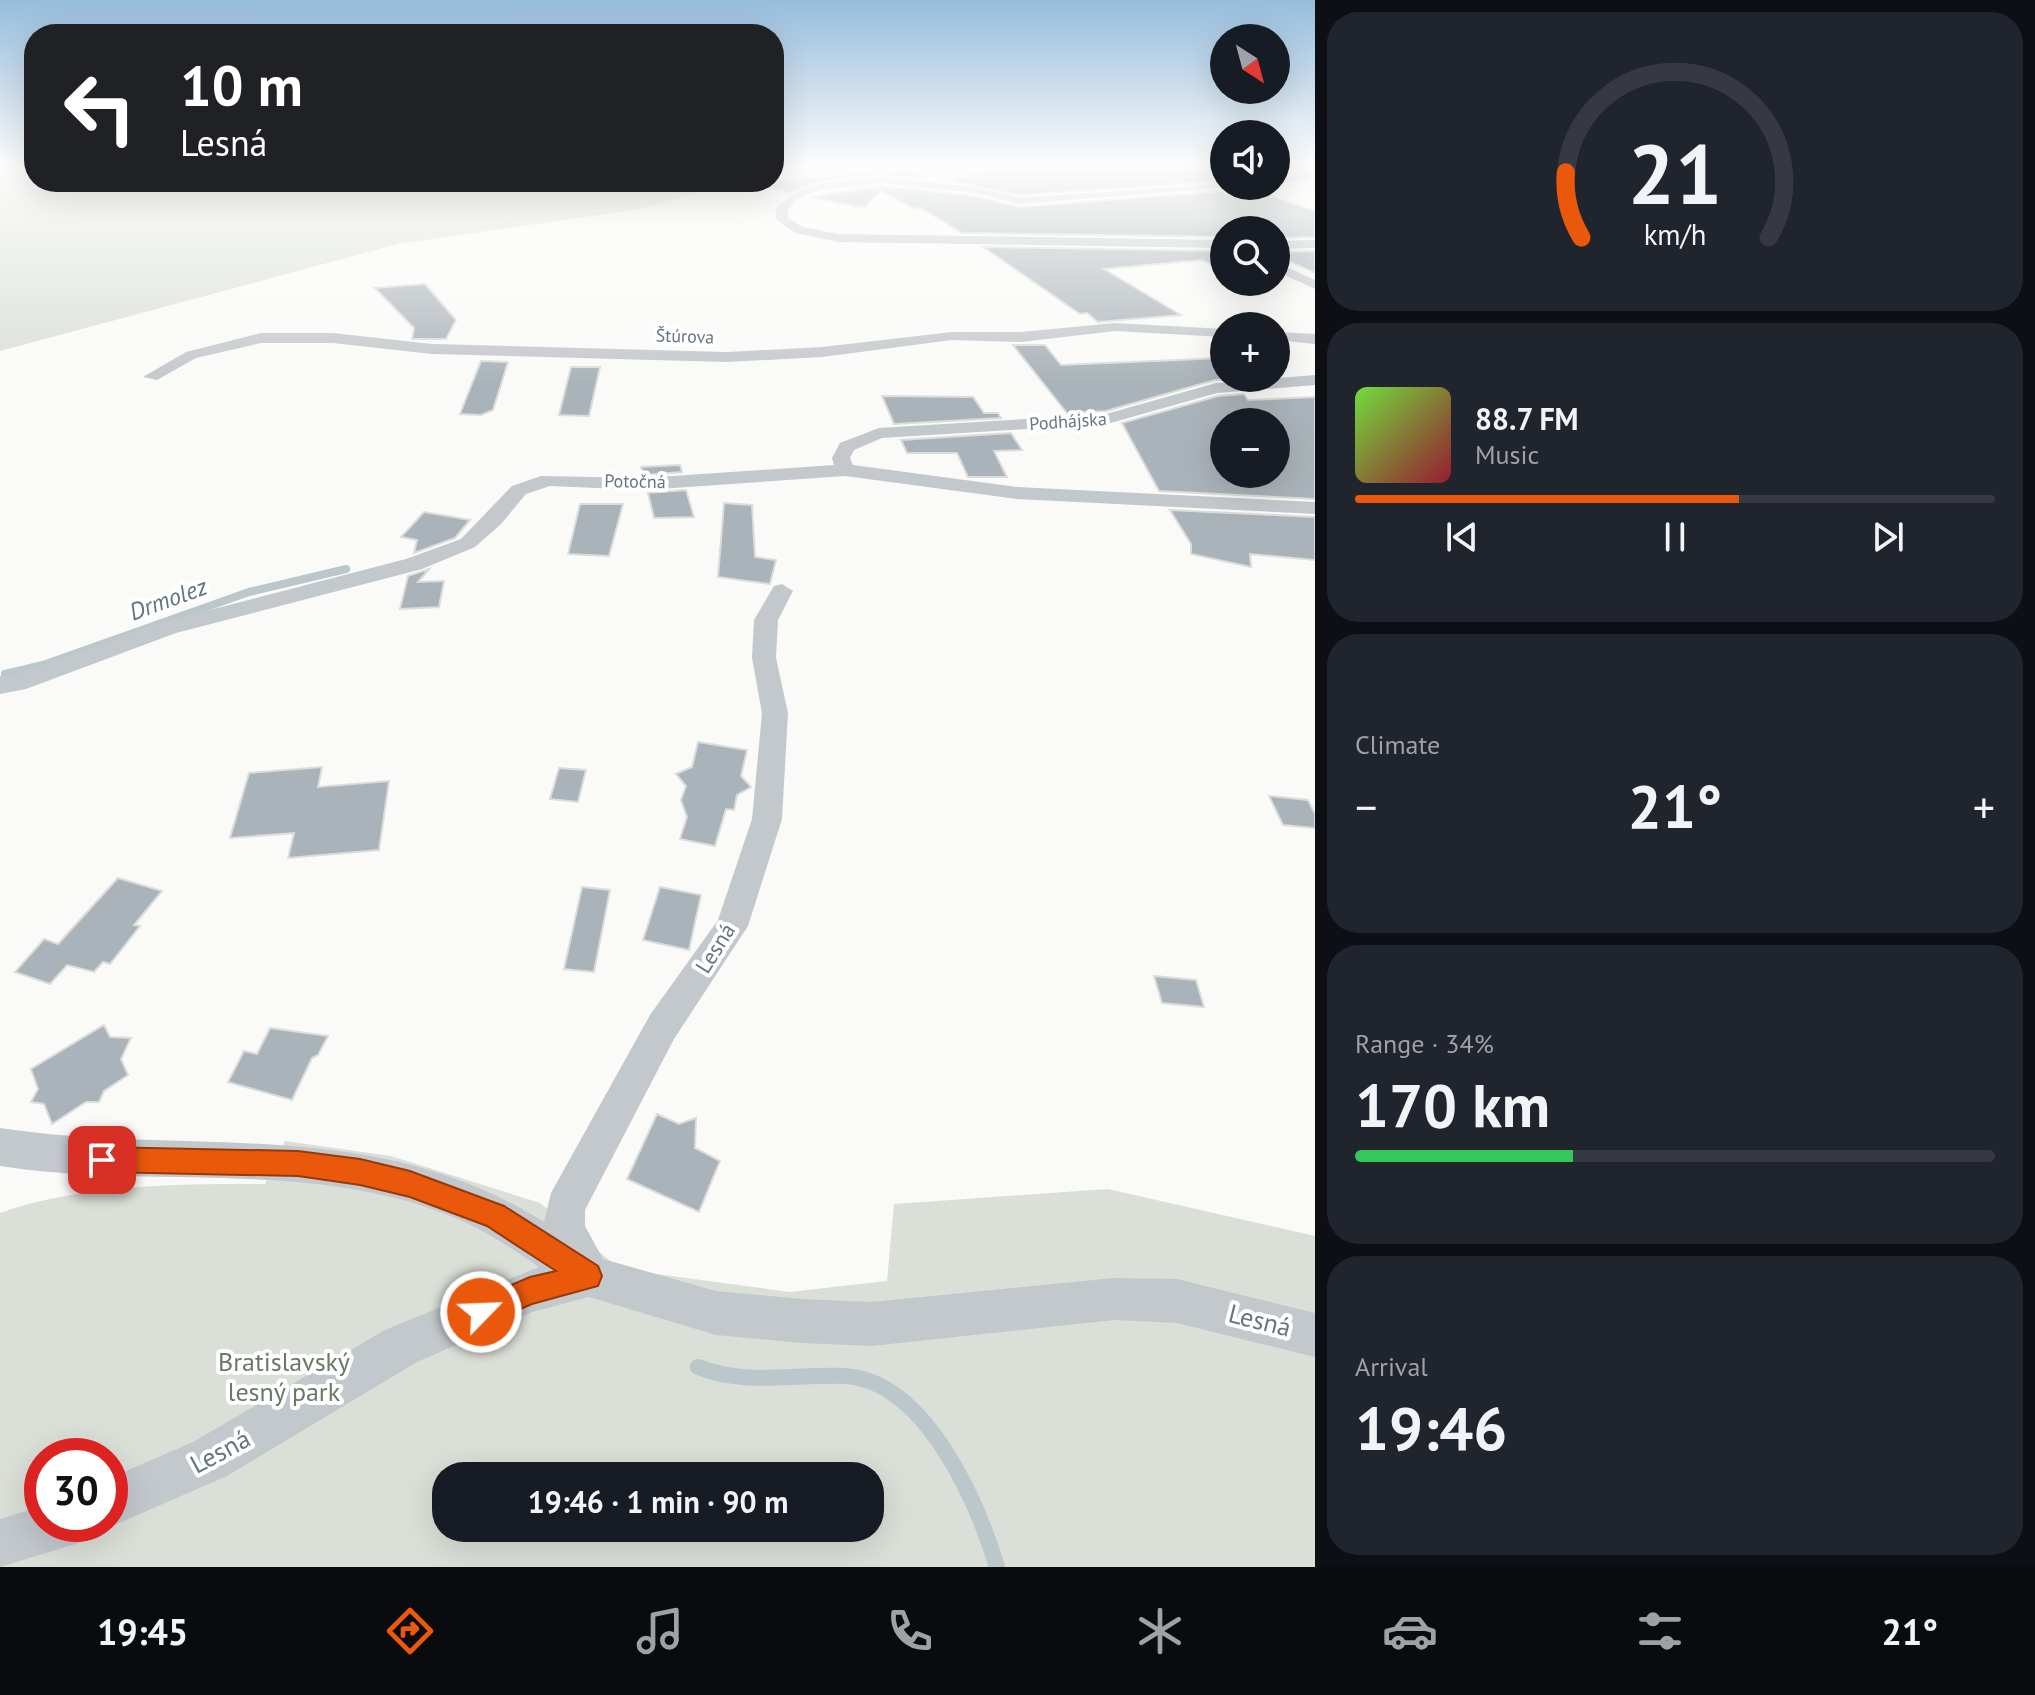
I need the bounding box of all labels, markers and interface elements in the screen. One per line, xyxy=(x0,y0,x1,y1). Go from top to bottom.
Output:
north arrow xyxy=(1210,24,1290,104)
map controls xyxy=(1210,24,1290,488)
text: 10 m xyxy=(180,49,303,121)
icon: left xyxy=(48,56,152,160)
text: 21 xyxy=(1628,118,1722,226)
text: Lesná xyxy=(180,119,267,166)
button: sound xyxy=(1210,120,1290,200)
button: search xyxy=(1210,216,1290,296)
text: km/h xyxy=(1644,216,1706,253)
button: + xyxy=(1210,312,1290,392)
street label: Štúrova xyxy=(655,323,715,349)
text: 88.7 FM xyxy=(1475,399,1579,438)
street label: Podhájska xyxy=(1029,407,1107,435)
button: − xyxy=(1210,408,1290,488)
text: Music xyxy=(1475,438,1539,471)
street label: Potočná xyxy=(604,469,666,493)
icon: previous xyxy=(1440,515,1484,559)
icon: pause xyxy=(1653,515,1697,559)
icon: next xyxy=(1866,515,1910,559)
water label: Drmolez xyxy=(125,570,212,627)
text: Climate xyxy=(1355,728,1440,761)
text: 21° xyxy=(1628,767,1722,845)
text: − xyxy=(1355,778,1377,835)
text: + xyxy=(1973,778,1995,835)
street label: Lesná xyxy=(689,918,741,978)
text: Range · 34% xyxy=(1355,1027,1494,1060)
text: 170 km xyxy=(1355,1066,1550,1144)
pin xyxy=(68,1126,136,1194)
icon: arrive xyxy=(80,1138,124,1182)
position arrow xyxy=(439,1270,523,1354)
street label: Lesná xyxy=(1225,1296,1295,1344)
park label: Bratislavský lesný park xyxy=(218,1345,350,1408)
text: Arrival xyxy=(1355,1350,1428,1383)
text: 19:46 xyxy=(1355,1389,1507,1467)
street label: Lesná xyxy=(184,1422,256,1480)
speed limit sign: 30 xyxy=(24,1438,128,1542)
text: 19:46 · 1 min · 90 m xyxy=(528,1482,788,1521)
icon: directions xyxy=(382,1603,438,1659)
icon: music xyxy=(632,1603,688,1659)
icon: phone xyxy=(882,1603,938,1659)
icon: climate xyxy=(1132,1603,1188,1659)
icon: car xyxy=(1382,1603,1438,1659)
icon: filters xyxy=(1632,1603,1688,1659)
text: 19:45 xyxy=(97,1608,188,1655)
text: 21° xyxy=(1881,1608,1938,1655)

